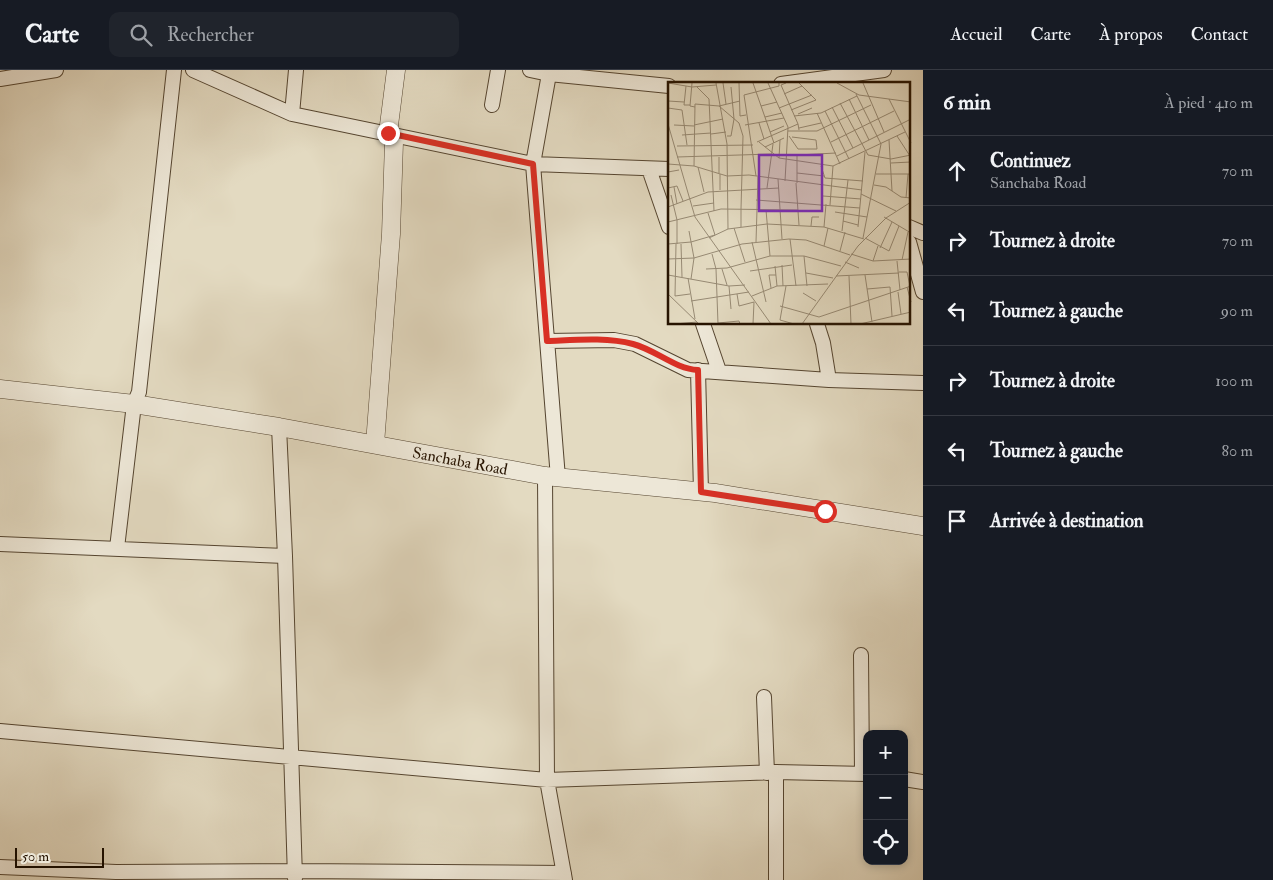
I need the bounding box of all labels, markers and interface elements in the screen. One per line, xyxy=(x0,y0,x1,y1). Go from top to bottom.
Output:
search box xyxy=(109,12,459,57)
text: Carte xyxy=(25,19,79,50)
icon: search xyxy=(127,21,155,49)
text: Rechercher xyxy=(167,23,254,47)
text: Accueil xyxy=(950,23,1003,46)
text: Carte xyxy=(1031,23,1071,46)
text: À propos xyxy=(1099,23,1163,46)
text: Contact xyxy=(1191,23,1248,46)
inset map xyxy=(668,82,910,325)
text: 6 min xyxy=(943,89,991,116)
text: À pied · 410 m xyxy=(1165,93,1253,113)
route end xyxy=(377,122,400,145)
text: Continuez xyxy=(990,149,1071,173)
icon: ahead xyxy=(943,157,971,185)
text: 70 m xyxy=(1222,161,1253,181)
text: Sanchaba Road xyxy=(990,173,1086,193)
icon: right xyxy=(943,227,971,255)
text: Tournez à droite xyxy=(990,229,1115,253)
text: 70 m xyxy=(1222,231,1253,251)
icon: left xyxy=(943,297,971,325)
text: Tournez à gauche xyxy=(990,299,1123,323)
text: 90 m xyxy=(1221,301,1253,321)
icon: right xyxy=(943,367,971,395)
text: Tournez à droite xyxy=(990,369,1115,393)
text: 100 m xyxy=(1215,371,1253,391)
icon: left xyxy=(943,437,971,465)
text: Tournez à gauche xyxy=(990,439,1123,463)
text: 80 m xyxy=(1222,441,1253,461)
street label: Sanchaba Road xyxy=(411,443,509,480)
route start xyxy=(814,500,837,523)
icon: arrive xyxy=(943,507,971,535)
text: Arrivée à destination xyxy=(990,509,1144,533)
map controls xyxy=(863,730,908,865)
button: + xyxy=(863,730,908,775)
button: − xyxy=(863,775,908,820)
button: locate xyxy=(863,820,908,865)
scale bar xyxy=(15,845,104,868)
text: 50 m xyxy=(22,848,49,865)

